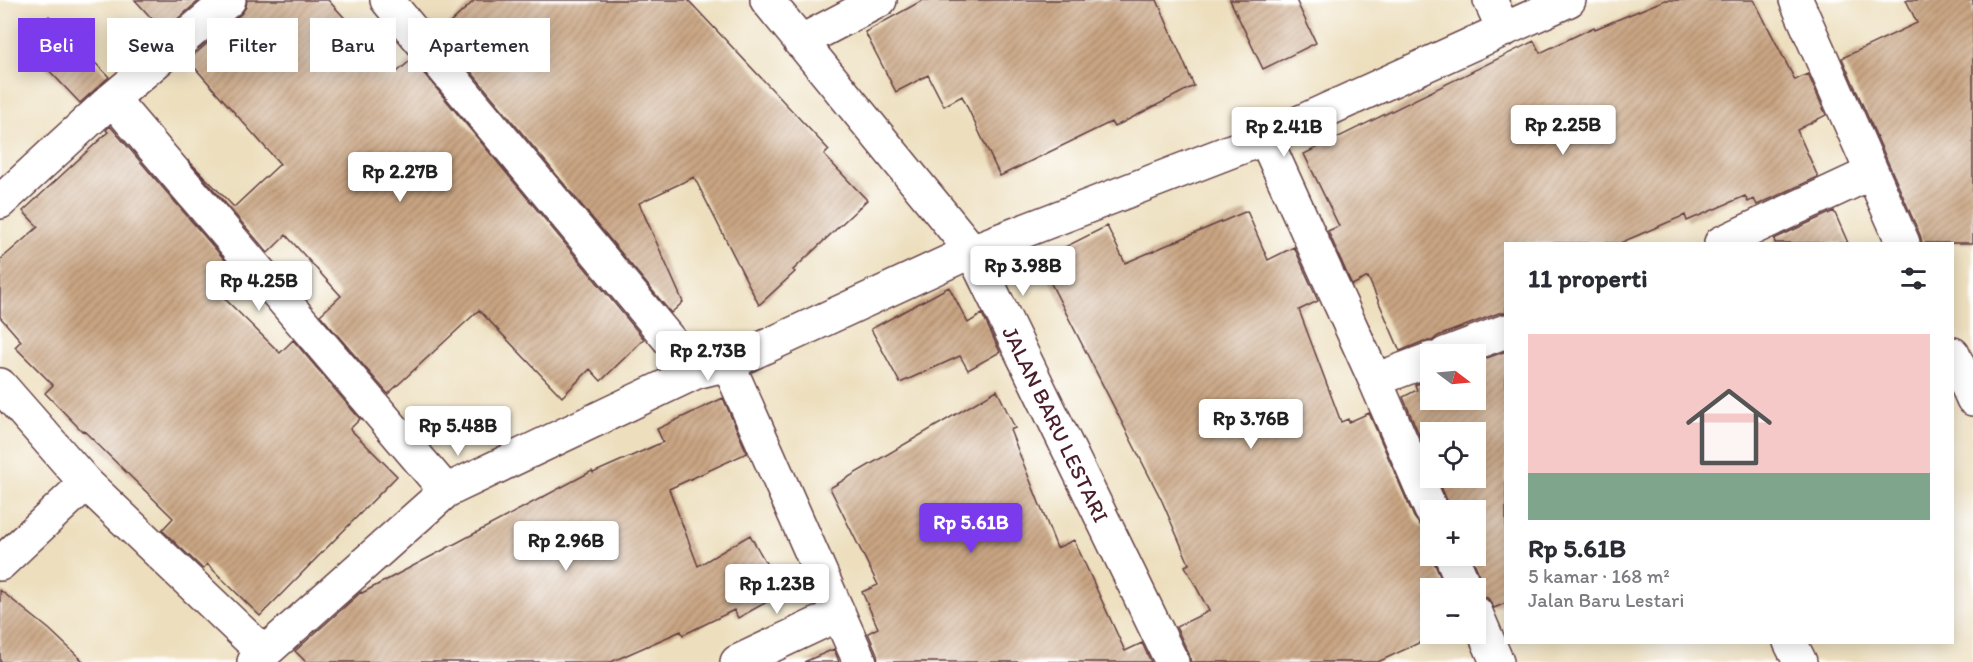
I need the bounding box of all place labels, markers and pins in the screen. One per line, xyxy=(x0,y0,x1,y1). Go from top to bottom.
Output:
pin: Rp 2.25B xyxy=(1501,105,1625,156)
pin: Rp 2.41B xyxy=(1222,107,1346,158)
pin: Rp 2.27B xyxy=(338,152,462,203)
pin: Rp 3.98B xyxy=(961,246,1085,297)
pin: Rp 4.25B xyxy=(197,261,321,312)
pin: Rp 2.73B xyxy=(646,331,770,382)
pin: Rp 3.76B xyxy=(1189,399,1313,450)
pin: Rp 5.48B xyxy=(396,406,520,457)
pin: Rp 5.61B xyxy=(909,503,1033,554)
pin: Rp 2.96B xyxy=(504,521,628,572)
pin: Rp 1.23B xyxy=(715,564,839,615)

